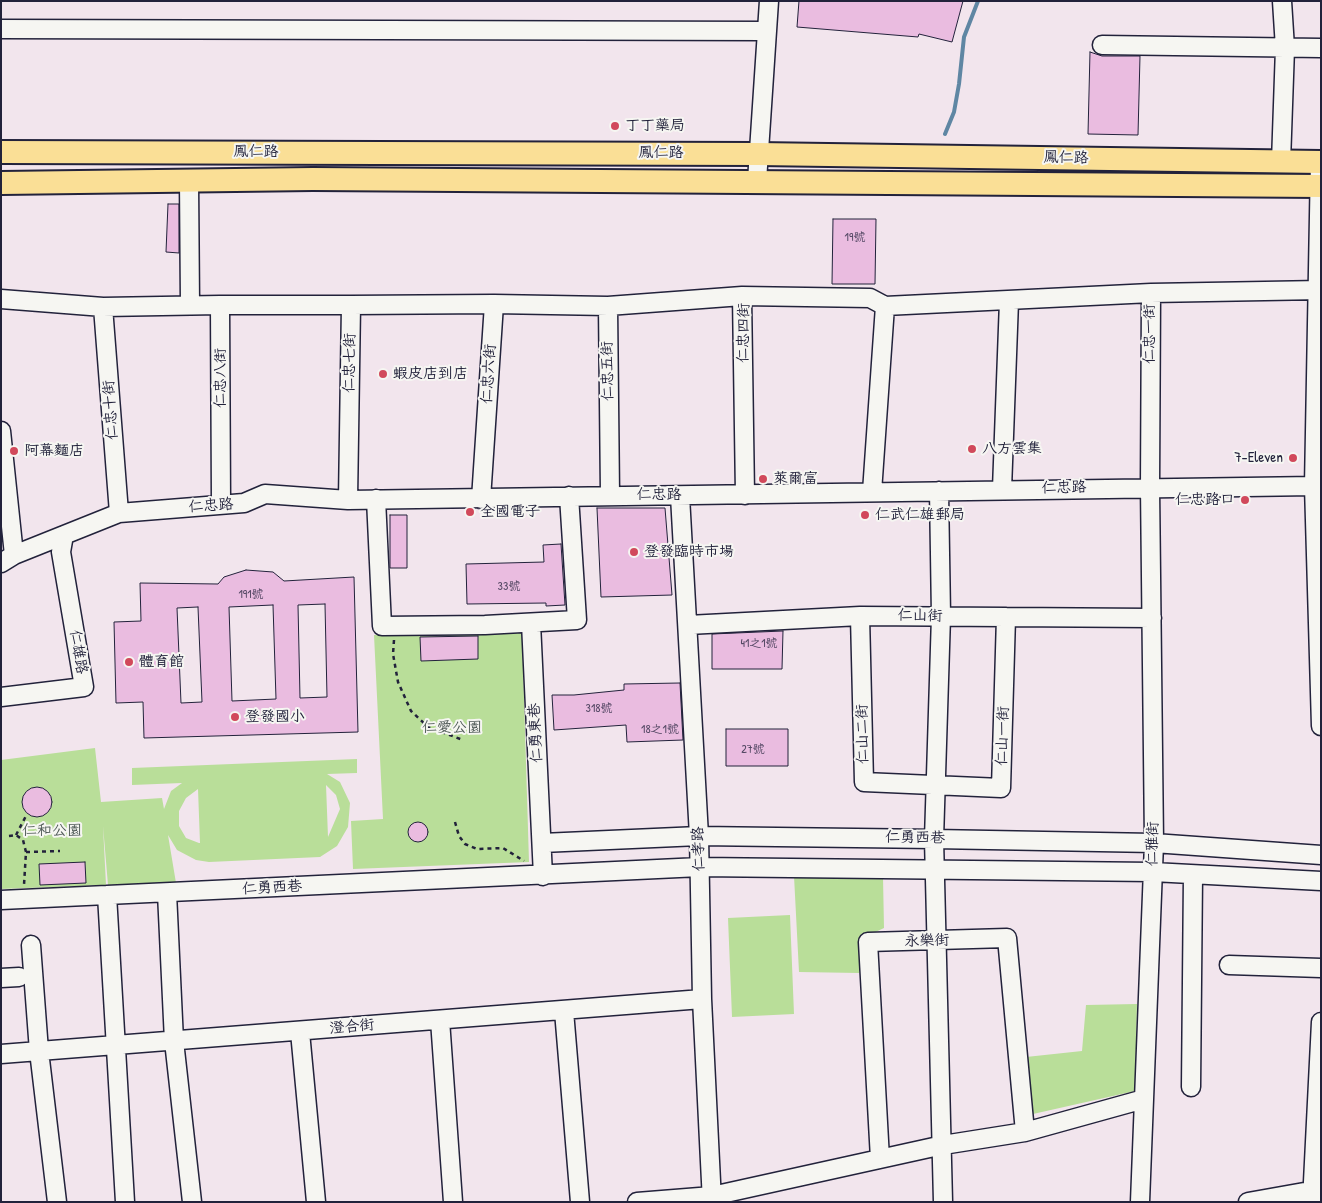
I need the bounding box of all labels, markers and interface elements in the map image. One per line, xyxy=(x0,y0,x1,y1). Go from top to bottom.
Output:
place label: 丁丁藥局 xyxy=(625,117,685,135)
marker: 丁丁藥局 xyxy=(609,120,621,132)
street label: 鳳仁路 xyxy=(234,143,278,161)
street label: 鳳仁路 xyxy=(639,144,683,162)
street label: 鳳仁路 xyxy=(1043,149,1089,167)
house number: 19號 xyxy=(845,231,865,245)
street label: 仁忠四街 xyxy=(734,303,754,363)
street label: 仁忠一街 xyxy=(1141,304,1159,364)
street label: 仁忠七街 xyxy=(340,333,360,393)
street label: 仁忠五街 xyxy=(598,341,618,401)
street label: 仁忠六街 xyxy=(478,343,500,405)
street label: 仁忠八街 xyxy=(212,348,230,408)
place label: 蝦皮店到店 xyxy=(393,365,468,383)
marker: 蝦皮店到店 xyxy=(377,368,389,380)
street label: 仁忠十街 xyxy=(100,379,122,441)
place label: 八方雲集 xyxy=(982,440,1042,458)
place label: 阿幕麵店 xyxy=(24,442,84,460)
marker: 八方雲集 xyxy=(966,443,978,455)
marker: 阿幕麵店 xyxy=(8,445,20,457)
place label: 7-Eleven xyxy=(1234,449,1283,467)
marker: 7-Eleven xyxy=(1287,452,1299,464)
place label: 萊爾富 xyxy=(773,470,818,488)
marker: 萊爾富 xyxy=(757,473,769,485)
street label: 仁忠路 xyxy=(1041,479,1087,497)
street label: 仁忠路 xyxy=(637,486,681,504)
place label: 仁忠路口 xyxy=(1175,491,1235,509)
marker: 仁忠路口 xyxy=(1239,494,1251,506)
street label: 仁忠路 xyxy=(188,495,234,517)
place label: 全國電子 xyxy=(480,503,540,521)
marker: 全國電子 xyxy=(464,506,476,518)
place label: 仁武仁雄郵局 xyxy=(875,506,965,524)
marker: 仁武仁雄郵局 xyxy=(859,509,871,521)
place label: 登發臨時市場 xyxy=(644,543,734,561)
marker: 登發臨時市場 xyxy=(628,546,640,558)
house number: 33號 xyxy=(498,580,520,594)
house number: 191號 xyxy=(238,588,264,602)
street label: 仁山街 xyxy=(897,607,943,625)
street label: 仁雄路 xyxy=(65,628,91,676)
house number: 41之1號 xyxy=(740,637,778,651)
place label: 體育館 xyxy=(139,653,184,671)
marker: 體育館 xyxy=(123,656,135,668)
house number: 318號 xyxy=(586,702,612,716)
street label: 仁勇東巷 xyxy=(525,703,547,763)
street label: 仁山二街 xyxy=(853,704,873,764)
street label: 仁山一街 xyxy=(993,706,1013,766)
place label: 登發國小 xyxy=(245,708,305,726)
marker: 登發國小 xyxy=(229,711,241,723)
park label: 仁愛公園 xyxy=(422,719,482,737)
house number: 18之1號 xyxy=(641,723,679,737)
house number: 27號 xyxy=(741,743,765,757)
street label: 仁雅街 xyxy=(1144,821,1162,867)
park label: 仁和公園 xyxy=(22,822,82,840)
street label: 仁孝路 xyxy=(689,826,709,872)
street label: 仁勇西巷 xyxy=(885,828,945,848)
street label: 仁勇西巷 xyxy=(242,877,302,899)
street label: 永樂街 xyxy=(904,932,950,950)
street label: 澄合街 xyxy=(329,1016,375,1038)

